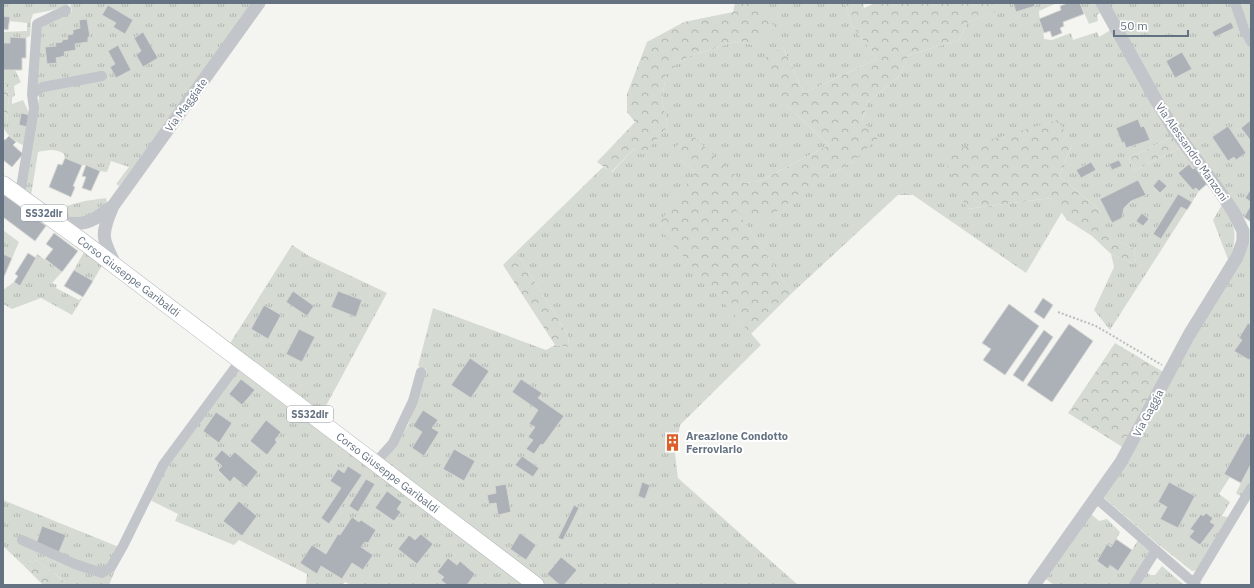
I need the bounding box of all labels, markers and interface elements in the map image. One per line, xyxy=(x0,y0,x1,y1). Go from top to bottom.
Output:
scale bar xyxy=(1114,12,1188,38)
text: 50 m xyxy=(1120,18,1148,33)
street label: Via Maggiate xyxy=(162,75,210,135)
street label: Via Alessandro Manzoni xyxy=(1153,100,1231,204)
road number: SS32dir xyxy=(21,205,67,221)
street label: Corso Giuseppe Garibaldi xyxy=(75,233,183,320)
street label: Via Gaggia xyxy=(1130,387,1166,439)
road number: SS32dir xyxy=(287,406,333,422)
street label: Corso Giuseppe Garibaldi xyxy=(334,429,442,516)
place label: Areazione Condotto Ferroviario xyxy=(686,429,788,456)
building icon: Areazione Condotto Ferroviario xyxy=(663,432,683,452)

